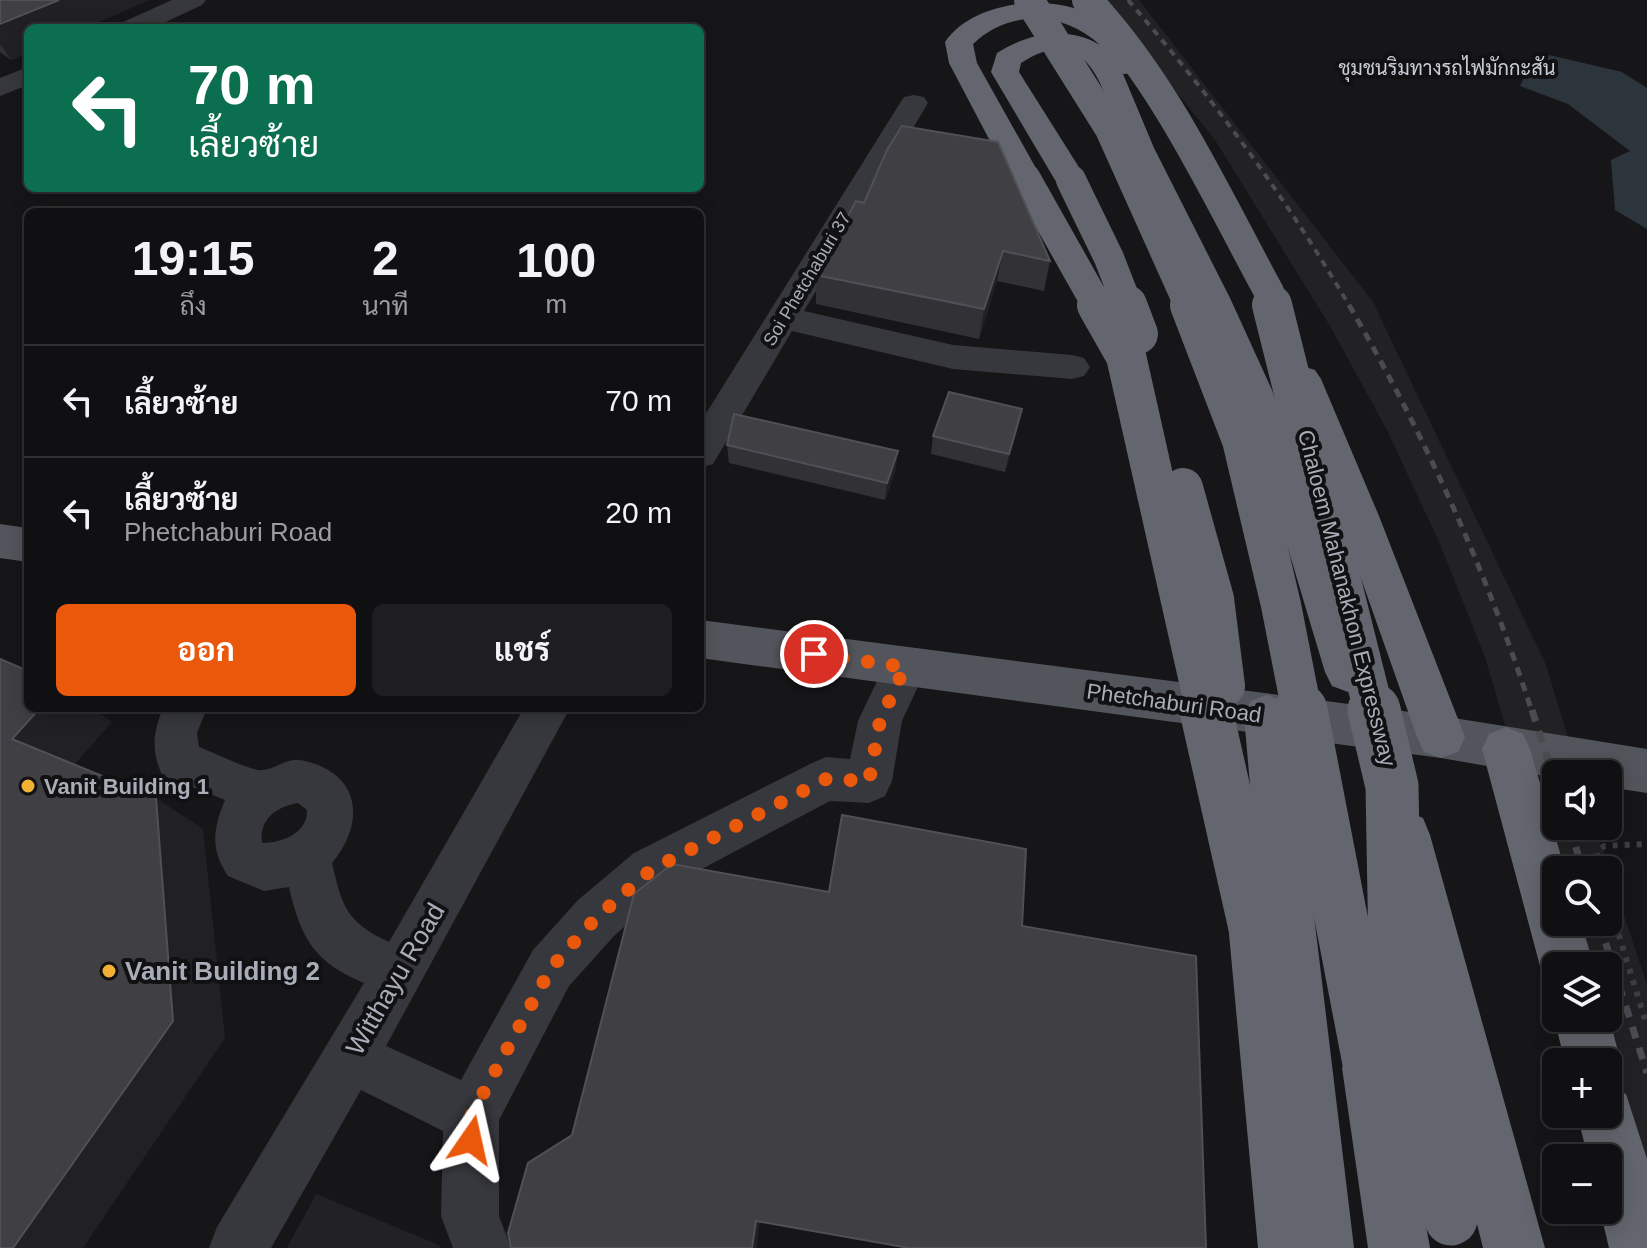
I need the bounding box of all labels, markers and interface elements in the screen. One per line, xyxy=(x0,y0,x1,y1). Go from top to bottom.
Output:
text: 70 m xyxy=(188,53,316,116)
district label: ชุมชนริมทางรถไฟมักกะสัน xyxy=(1339,55,1555,82)
icon: left xyxy=(56,56,160,160)
text: เลี้ยวซ้าย xyxy=(188,124,319,165)
street label: Soi Phetchaburi 37 xyxy=(759,209,855,349)
text: 19:15 xyxy=(132,232,254,285)
text: 2 xyxy=(372,232,399,285)
text: 100 xyxy=(516,234,596,287)
text: m xyxy=(545,289,567,319)
text: ถึง xyxy=(180,291,207,321)
text: นาที xyxy=(362,291,408,321)
icon: left xyxy=(56,379,100,423)
text: 70 m xyxy=(605,384,672,417)
text: เลี้ยวซ้าย xyxy=(124,387,238,420)
street label: Chaloem Mahanakhon Expressway xyxy=(1293,427,1401,769)
text: เลี้ยวซ้าย xyxy=(124,483,238,516)
icon: left xyxy=(56,491,100,535)
text: 20 m xyxy=(605,496,672,529)
text: Phetchaburi Road xyxy=(124,517,332,547)
button: ออก xyxy=(56,604,356,696)
button: แชร์ xyxy=(372,604,672,696)
pin xyxy=(780,620,848,688)
icon: arrive xyxy=(792,632,836,676)
street label: Phetchaburi Road xyxy=(1085,678,1263,728)
map controls xyxy=(1542,760,1622,1224)
button: sound xyxy=(1542,760,1622,840)
place label: Vanit Building 1 xyxy=(44,774,209,799)
marker: Vanit Building 1 xyxy=(19,777,37,795)
button: search xyxy=(1542,856,1622,936)
street label: Witthayu Road xyxy=(339,898,451,1060)
button: layers xyxy=(1542,952,1622,1032)
place label: Vanit Building 2 xyxy=(125,956,320,986)
marker: Vanit Building 2 xyxy=(100,962,118,980)
button: + xyxy=(1542,1048,1622,1128)
position arrow xyxy=(429,1098,513,1182)
button: − xyxy=(1542,1144,1622,1224)

